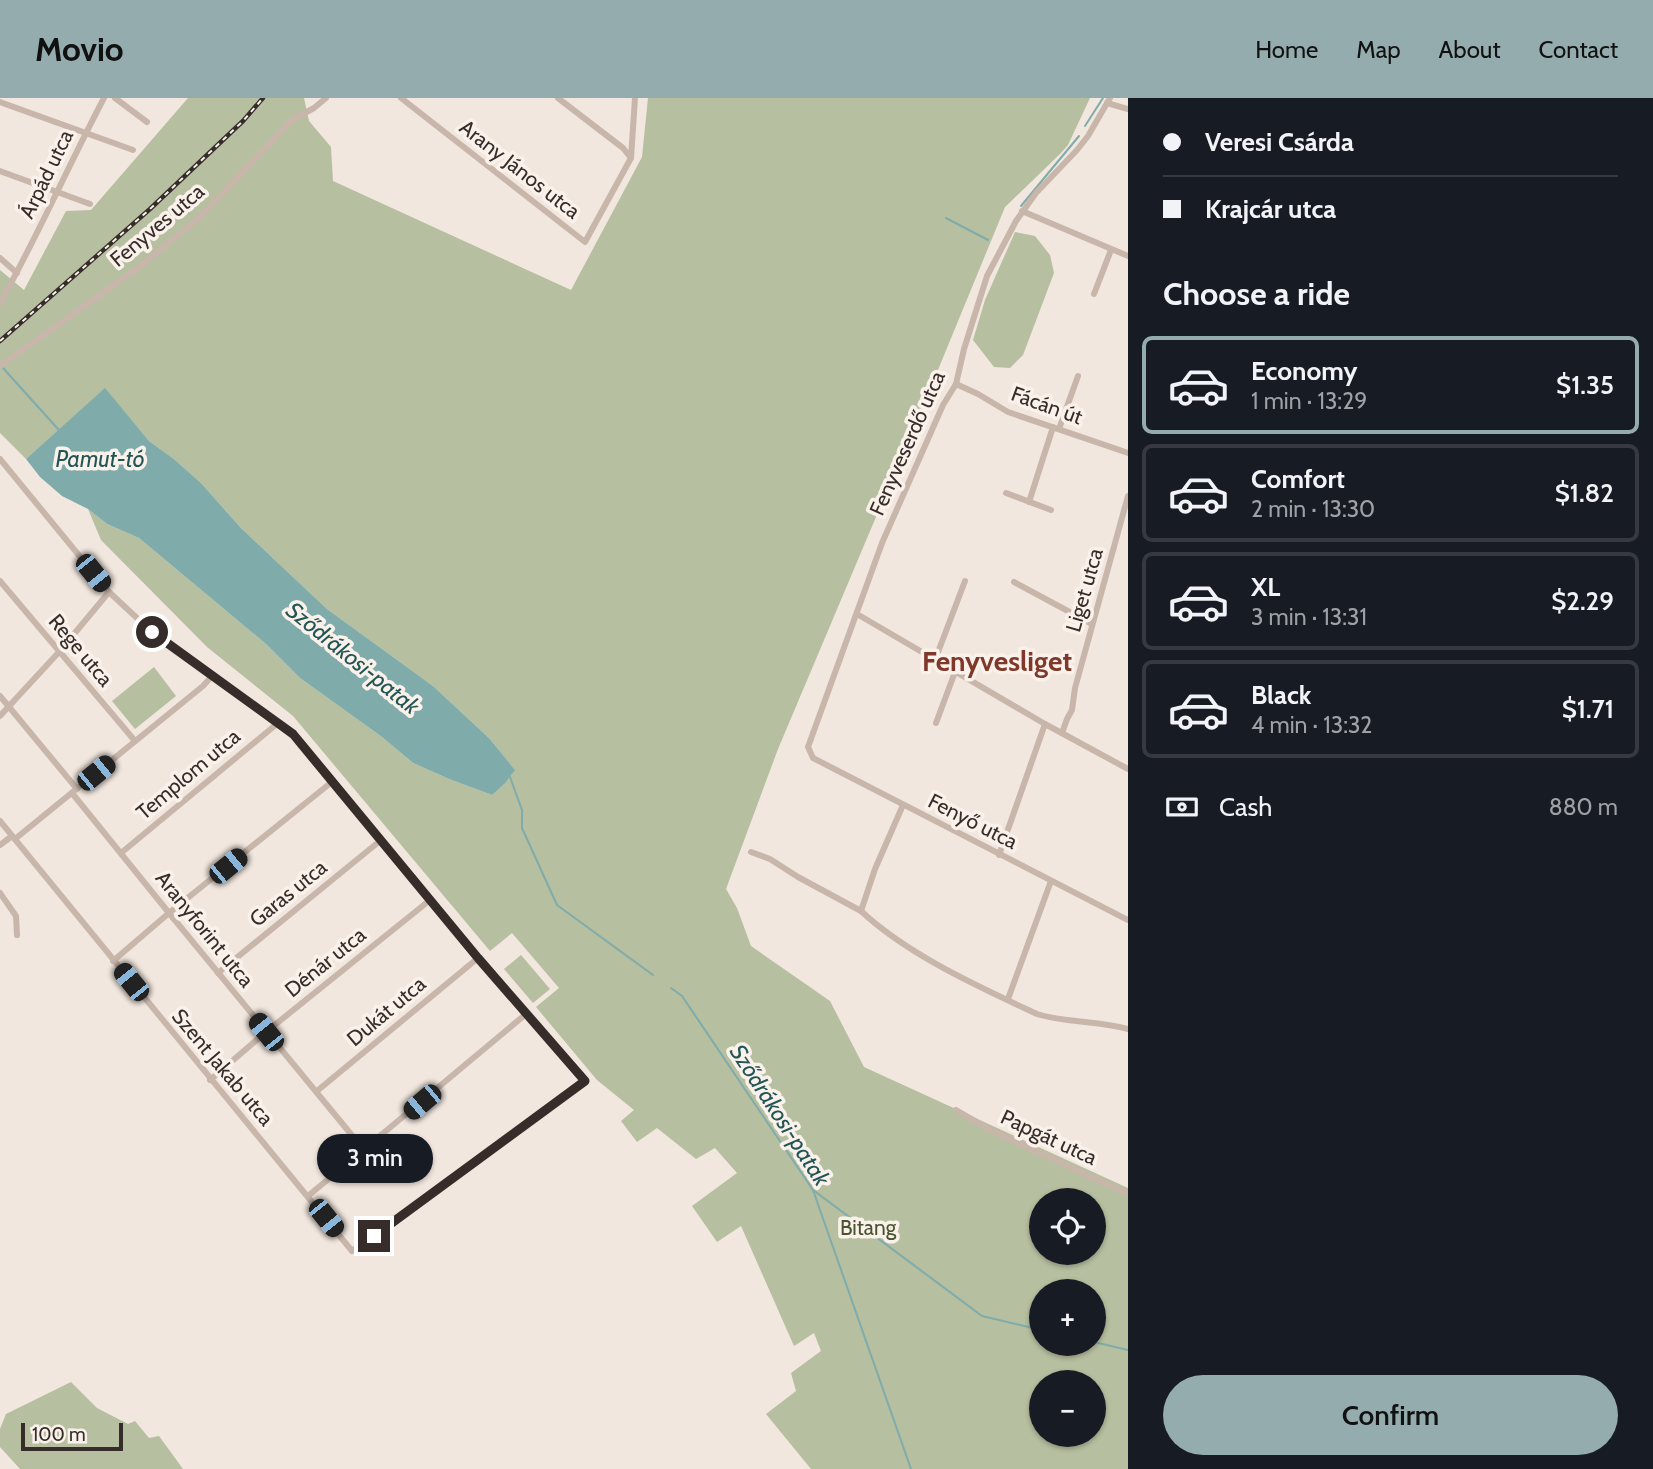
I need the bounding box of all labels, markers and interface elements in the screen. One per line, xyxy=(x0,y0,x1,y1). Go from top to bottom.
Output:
text: Movio xyxy=(35,29,124,69)
text: Home xyxy=(1255,35,1318,64)
text: Map xyxy=(1356,35,1401,64)
text: About xyxy=(1439,35,1501,64)
text: Contact xyxy=(1539,35,1618,64)
street label: Arany János utca xyxy=(455,114,585,224)
street label: Árpád utca xyxy=(14,126,78,222)
text: Veresi Csárda xyxy=(1205,126,1354,158)
street label: Fenyves utca xyxy=(105,179,209,271)
text: Krajcár utca xyxy=(1205,193,1336,225)
text: Choose a ride xyxy=(1163,274,1350,313)
icon: car xyxy=(1167,354,1230,417)
text: Economy xyxy=(1251,355,1357,387)
street label: Fenyveserdő utca xyxy=(864,367,950,519)
text: $1.35 xyxy=(1556,369,1614,401)
street label: Fácán út xyxy=(1008,381,1086,429)
text: 1 min · 13:29 xyxy=(1251,387,1367,415)
water label: Pamut-tó xyxy=(55,445,145,473)
icon: car xyxy=(1167,462,1230,525)
text: Comfort xyxy=(1251,463,1345,495)
text: $1.82 xyxy=(1555,477,1614,509)
text: 2 min · 13:30 xyxy=(1251,495,1375,523)
street label: Liget utca xyxy=(1060,545,1108,635)
car xyxy=(72,550,115,596)
icon: car xyxy=(1167,570,1230,633)
text: XL xyxy=(1251,571,1280,603)
text: $2.29 xyxy=(1551,585,1614,617)
water label: Sződrákosi-patak xyxy=(281,596,426,721)
text: 3 min · 13:31 xyxy=(1251,603,1367,631)
street label: Rege utca xyxy=(44,609,118,691)
route start xyxy=(136,616,168,648)
district label: Fenyvesliget xyxy=(922,644,1072,678)
icon: car xyxy=(1167,678,1230,741)
text: Black xyxy=(1251,679,1311,711)
text: $1.71 xyxy=(1562,693,1614,725)
text: 4 min · 13:32 xyxy=(1251,711,1372,739)
street label: Templom utca xyxy=(131,723,245,825)
car xyxy=(74,752,119,794)
street label: Fenyő utca xyxy=(924,788,1022,854)
icon: cash xyxy=(1163,788,1201,826)
text: Cash xyxy=(1219,791,1272,823)
text: 880 m xyxy=(1549,793,1618,821)
car xyxy=(206,845,251,887)
street label: Garas utca xyxy=(244,854,332,932)
street label: Aranyforint utca xyxy=(151,866,259,992)
street label: Dénár utca xyxy=(280,922,370,1002)
car xyxy=(110,959,153,1005)
street label: Dukát utca xyxy=(342,971,430,1051)
street label: Szent Jakab utca xyxy=(167,1004,279,1130)
car xyxy=(245,1009,288,1055)
water label: Sződrákosi-patak xyxy=(724,1039,837,1192)
car xyxy=(400,1080,445,1124)
street label: Papgát utca xyxy=(997,1104,1101,1170)
callout: 3 min xyxy=(316,1134,432,1184)
text: 3 min xyxy=(347,1144,403,1172)
map controls xyxy=(1029,1188,1106,1447)
button: locate xyxy=(1029,1188,1106,1265)
car xyxy=(305,1195,348,1241)
park label: Bitang xyxy=(840,1215,897,1240)
route end xyxy=(358,1220,390,1252)
button: + xyxy=(1029,1279,1106,1356)
button: − xyxy=(1029,1370,1106,1447)
button: Confirm xyxy=(1163,1375,1618,1455)
scale bar xyxy=(21,1420,122,1452)
text: 100 m xyxy=(32,1423,86,1446)

